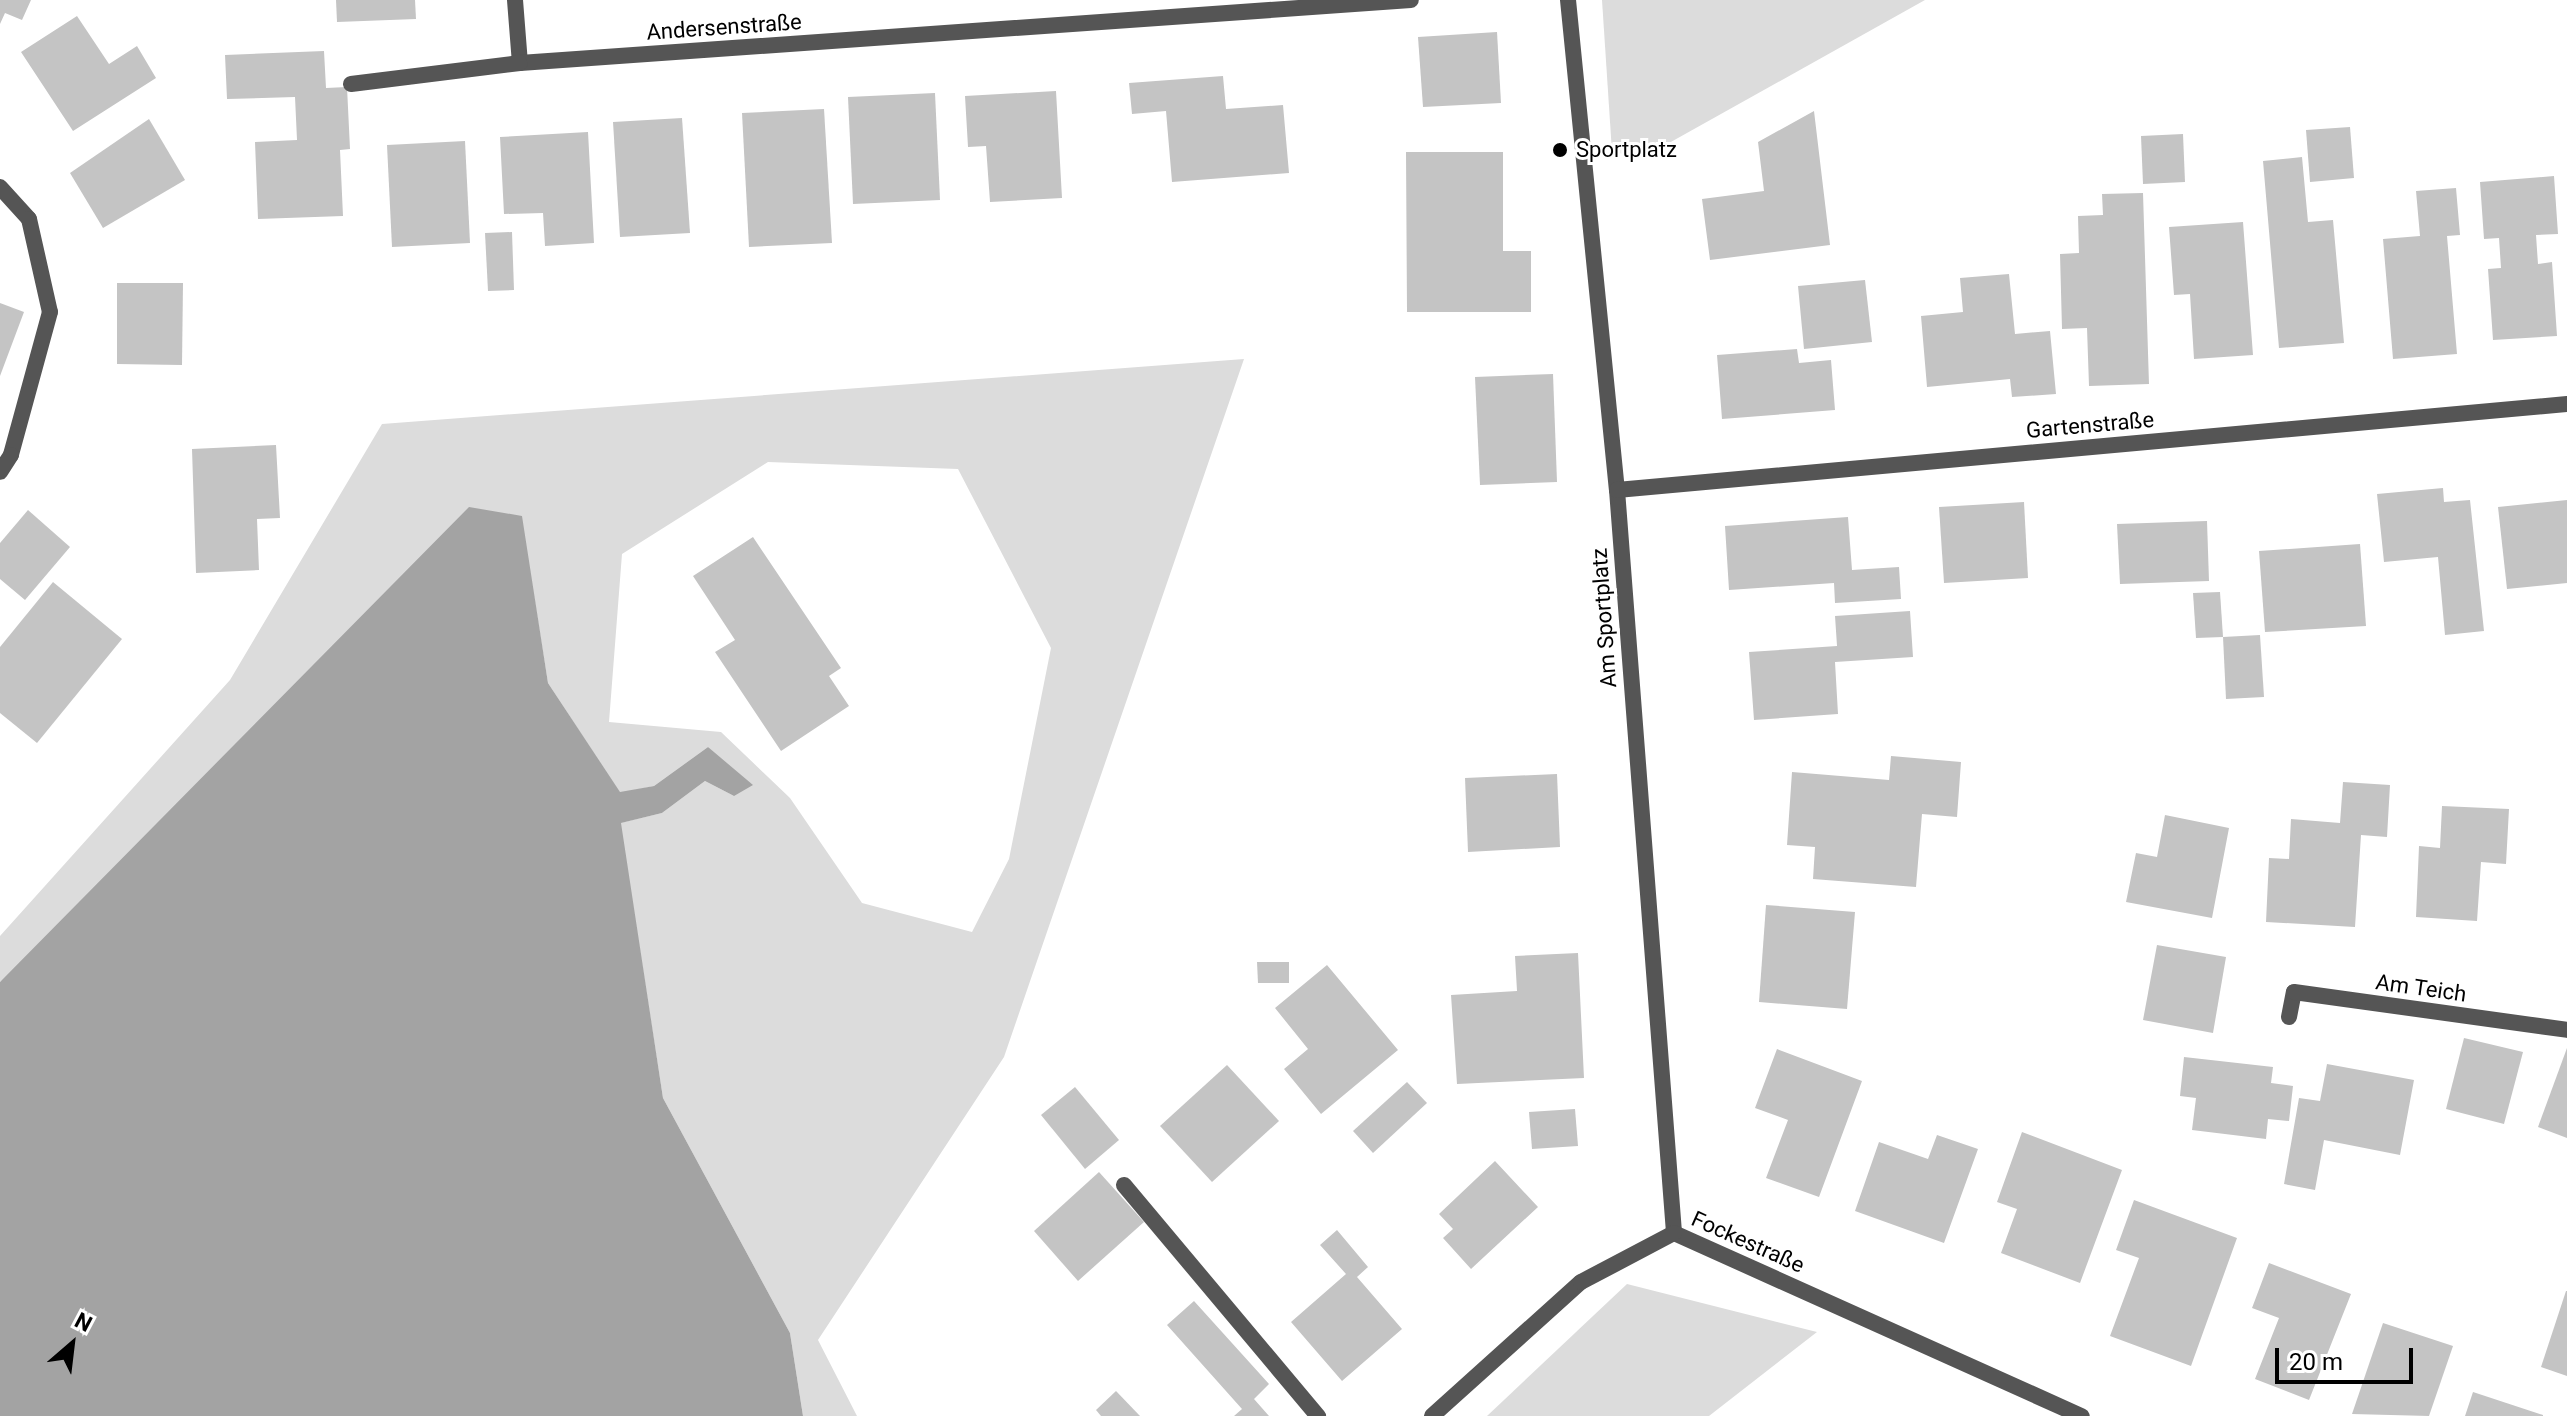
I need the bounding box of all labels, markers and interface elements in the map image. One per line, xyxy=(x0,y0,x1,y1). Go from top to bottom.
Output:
street label: Andersenstraße xyxy=(646,8,802,46)
place label: Sportplatz xyxy=(1576,137,1677,163)
marker: Sportplatz xyxy=(1551,141,1569,159)
street label: Gartenstraße xyxy=(2025,406,2155,444)
street label: Am Sportplatz xyxy=(1586,547,1622,689)
street label: Am Teich xyxy=(2374,969,2468,1007)
street label: Fockestraße xyxy=(1687,1205,1809,1279)
north arrow xyxy=(32,1304,112,1384)
text: N xyxy=(71,1308,96,1337)
scale bar xyxy=(2279,1332,2417,1382)
text: 20 m xyxy=(2289,1348,2343,1376)

